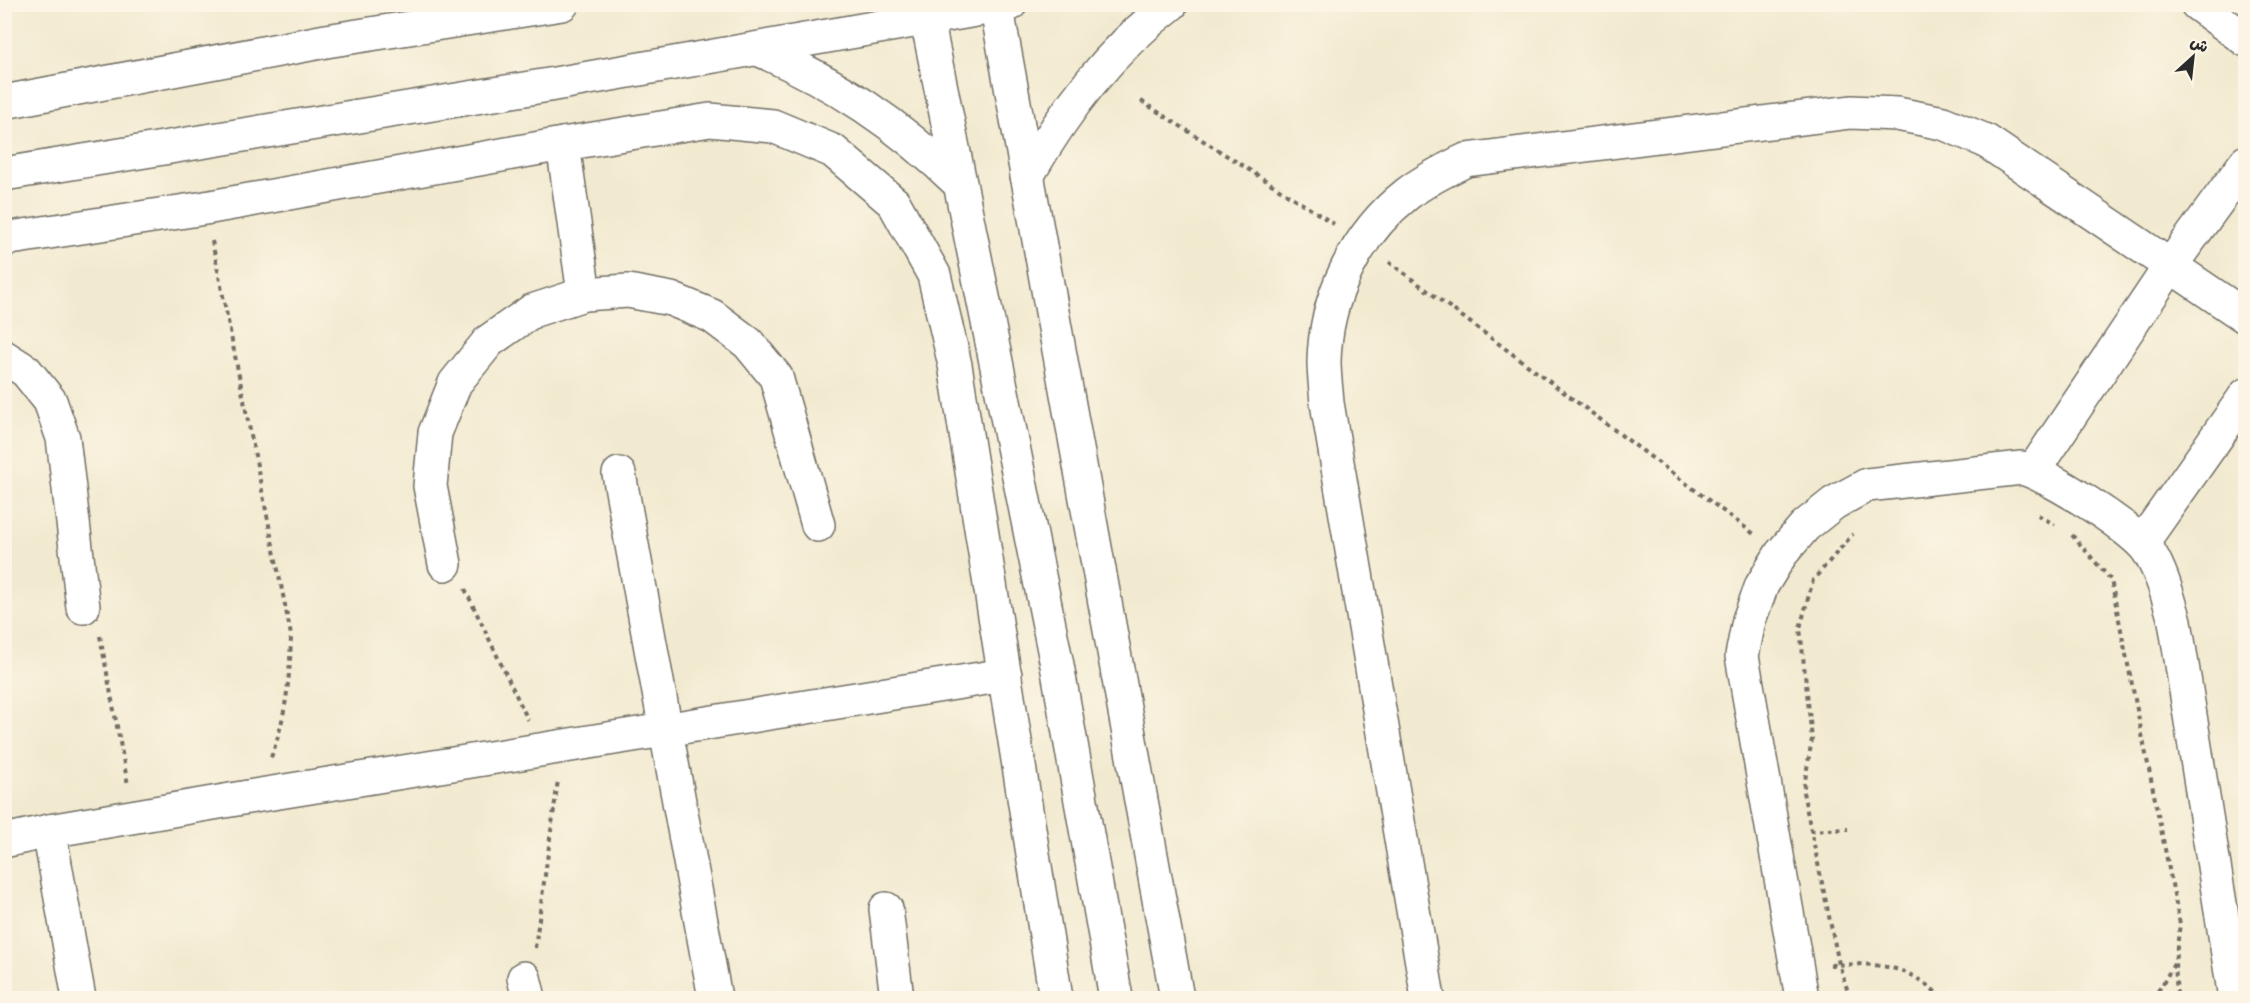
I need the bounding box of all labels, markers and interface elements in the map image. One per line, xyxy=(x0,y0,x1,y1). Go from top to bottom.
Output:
north arrow xyxy=(2163,27,2223,87)
text: ش xyxy=(2187,32,2212,57)

